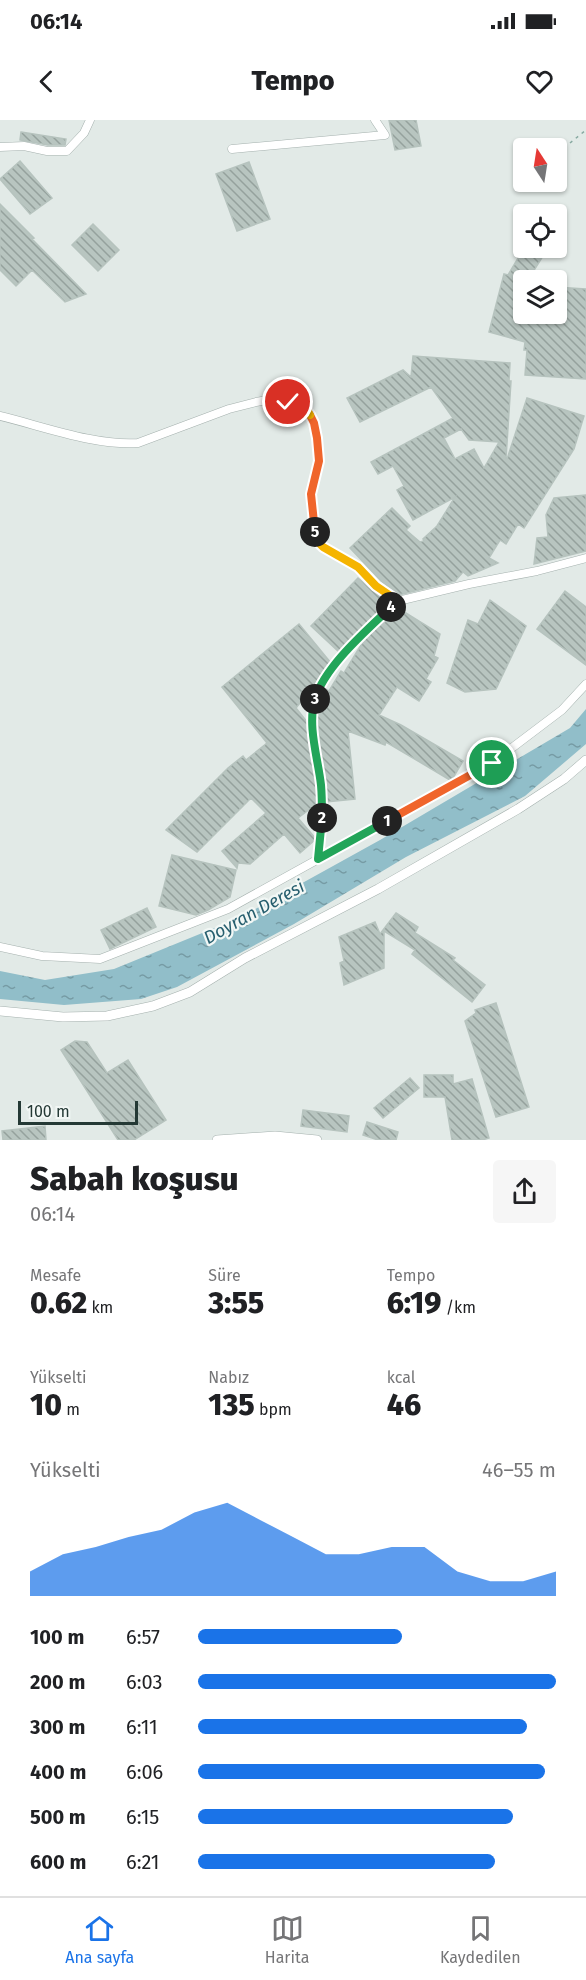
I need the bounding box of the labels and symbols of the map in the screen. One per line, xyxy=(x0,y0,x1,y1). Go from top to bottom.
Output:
north arrow xyxy=(513,138,567,192)
pin xyxy=(262,376,313,427)
pin: 5 xyxy=(300,517,330,547)
pin: 4 xyxy=(376,592,406,622)
pin: 3 xyxy=(300,684,330,714)
pin xyxy=(466,737,517,788)
pin: 2 xyxy=(307,803,337,833)
pin: 1 xyxy=(372,806,402,836)
water label: Doyran Deresi xyxy=(200,875,308,949)
scale bar xyxy=(18,1098,138,1126)

